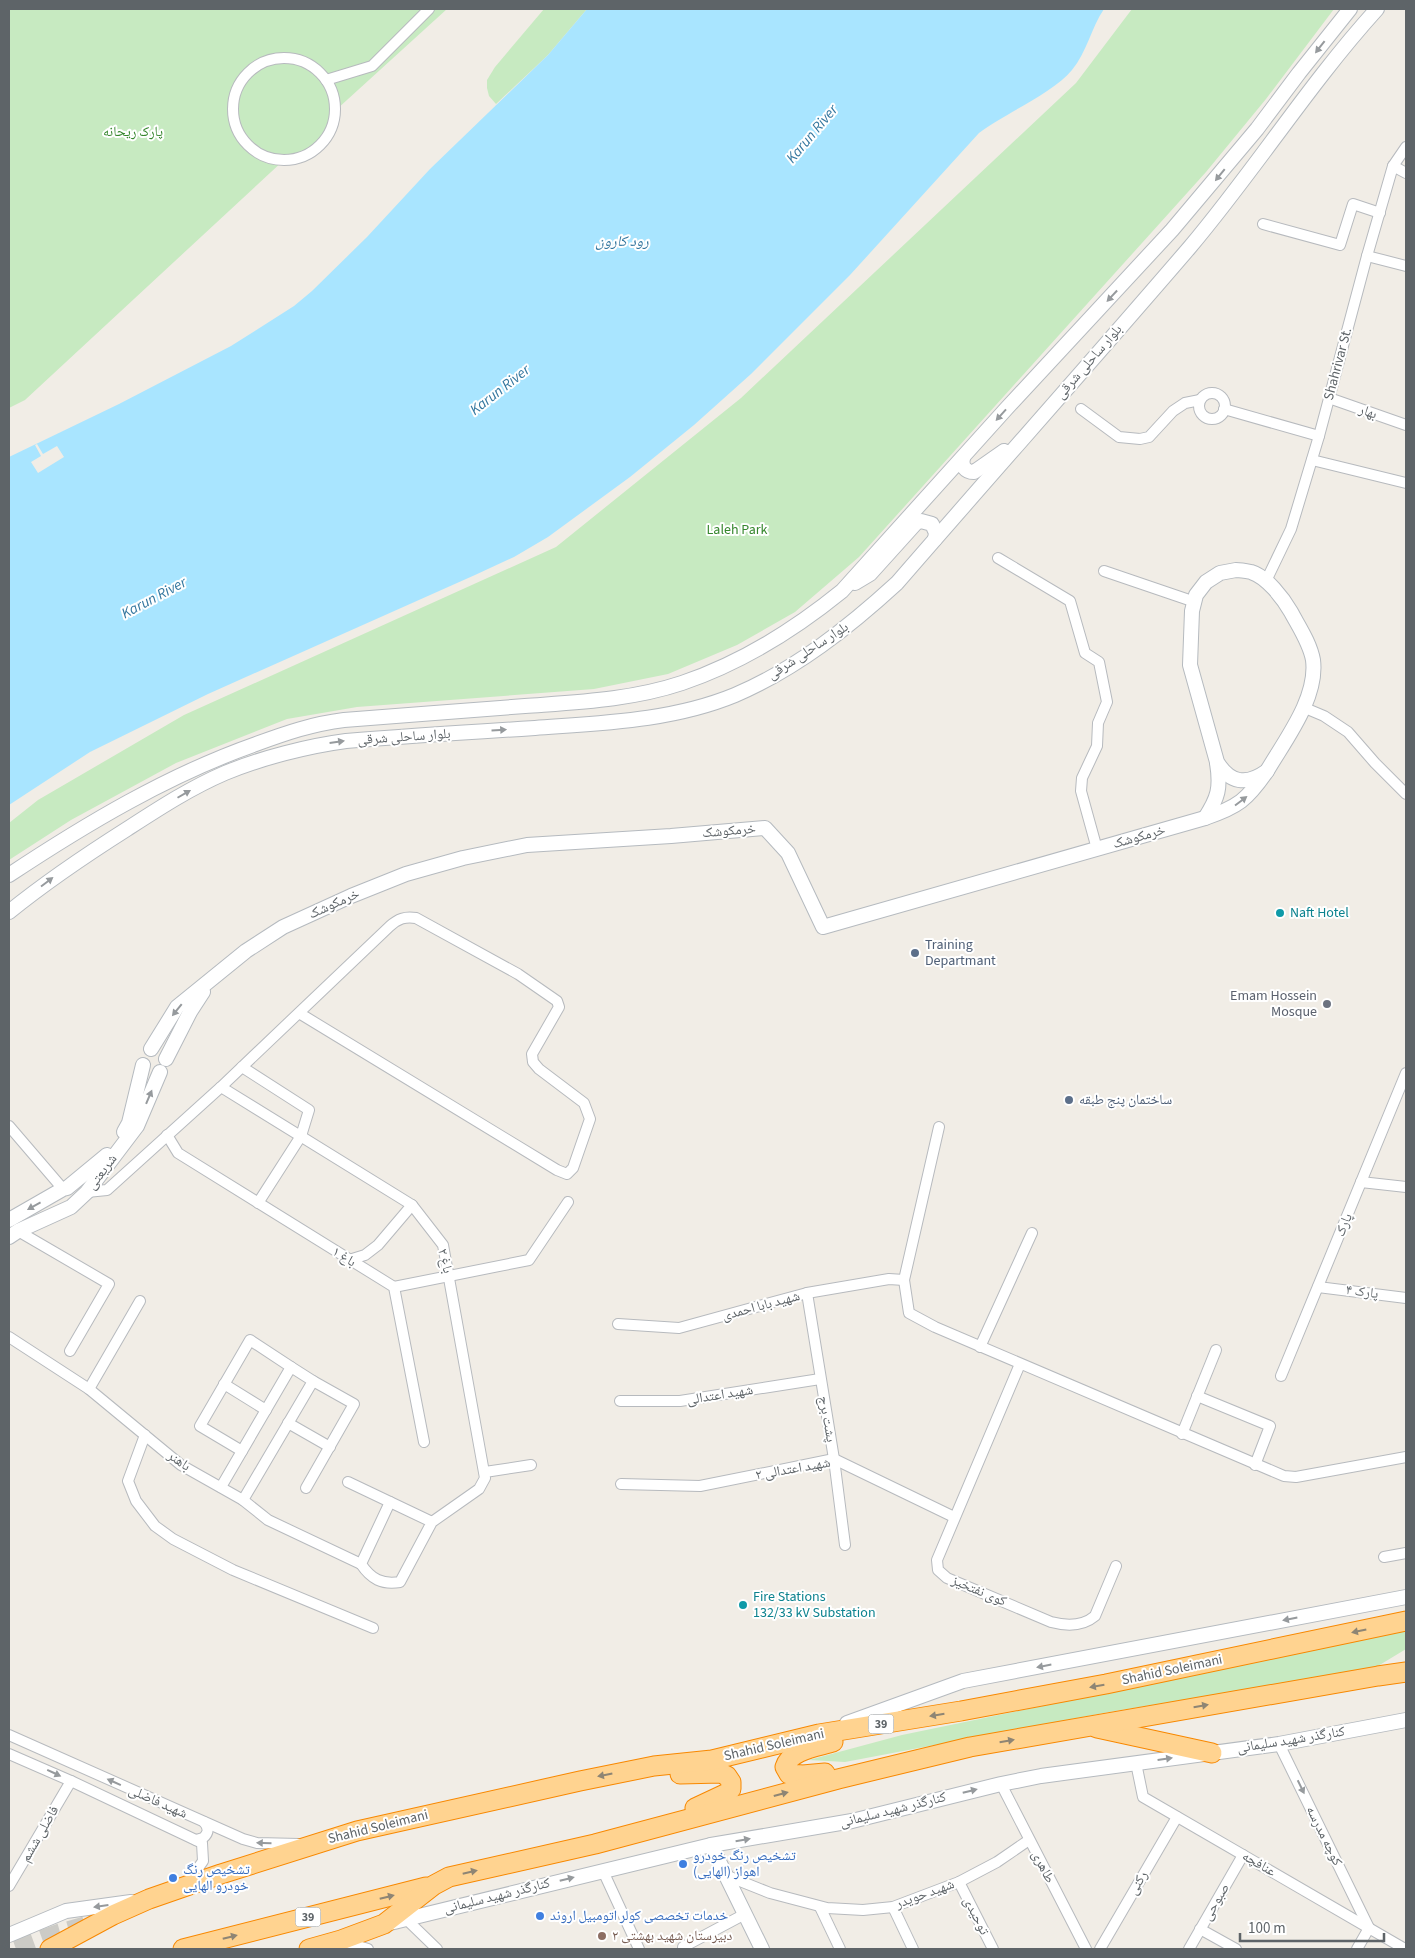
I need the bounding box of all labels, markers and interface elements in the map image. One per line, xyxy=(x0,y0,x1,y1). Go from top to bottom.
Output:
one-way arrow xyxy=(1314,40,1325,53)
water label: Karun River xyxy=(781,99,843,168)
park label: پارک ریحانه xyxy=(103,122,163,142)
one-way arrow xyxy=(1214,168,1225,181)
water label: رود کارون xyxy=(595,231,649,252)
one-way arrow xyxy=(1106,290,1118,302)
street label: بلوار ساحلی شرقی xyxy=(1051,320,1127,404)
street label: Shahrivar St. xyxy=(1319,325,1357,403)
water label: Karun River xyxy=(466,359,535,420)
street label: بهار xyxy=(1355,399,1380,425)
one-way arrow xyxy=(995,409,1007,421)
park label: Laleh Park xyxy=(707,520,768,540)
water label: Karun River xyxy=(118,572,191,624)
street label: بلوار ساحلی شرقی xyxy=(763,617,853,685)
street label: بلوار ساحلی شرقی xyxy=(357,724,451,750)
one-way arrow xyxy=(491,726,507,734)
one-way arrow xyxy=(329,738,345,746)
one-way arrow xyxy=(177,790,190,799)
one-way arrow xyxy=(1234,796,1247,807)
street label: خرمکوشک xyxy=(701,819,757,843)
street label: خرمکوشک xyxy=(1110,820,1168,854)
one-way arrow xyxy=(40,877,53,888)
street label: خرمکوشک xyxy=(305,884,363,924)
place label: Naft Hotel xyxy=(1290,903,1349,923)
marker: Naft Hotel xyxy=(1274,907,1286,919)
place label: Training Departmant xyxy=(925,935,996,971)
marker: Training Departmant xyxy=(909,947,921,959)
place label: Emam Hossein Mosque xyxy=(1230,986,1317,1022)
marker: Emam Hossein Mosque xyxy=(1321,998,1333,1010)
one-way arrow xyxy=(171,1003,182,1016)
one-way arrow xyxy=(146,1090,154,1104)
place label: ساختمان پنج طبقه xyxy=(1079,1090,1172,1110)
marker: ساختمان پنج طبقه xyxy=(1063,1094,1075,1106)
street label: شریعتی xyxy=(82,1150,122,1194)
one-way arrow xyxy=(27,1202,41,1211)
street label: پارک xyxy=(1330,1210,1358,1240)
street label: باغ ۱ xyxy=(328,1242,360,1272)
street label: باغ ۲ xyxy=(432,1246,458,1276)
street label: پارک ۴ xyxy=(1344,1280,1380,1304)
street label: شهید بابا احمدی xyxy=(720,1286,802,1326)
street label: شهید اعتدالی xyxy=(685,1380,755,1410)
street label: پشت برج xyxy=(813,1394,841,1444)
street label: باهنر xyxy=(163,1445,195,1476)
street label: شهید اعتدالی ۲ xyxy=(754,1453,832,1485)
street label: کوی نفتخیز xyxy=(947,1570,1010,1612)
place label: Fire Stations 132/33 kV Substation xyxy=(753,1587,876,1623)
marker: Fire Stations 132/33 kV Substation xyxy=(737,1599,749,1611)
one-way arrow xyxy=(1282,1615,1297,1623)
one-way arrow xyxy=(1350,1627,1366,1635)
street label: Shahid Soleimani xyxy=(1120,1650,1224,1690)
one-way arrow xyxy=(1036,1662,1052,1670)
one-way arrow xyxy=(1088,1682,1104,1690)
one-way arrow xyxy=(1194,1702,1210,1710)
one-way arrow xyxy=(929,1711,945,1719)
road number: 39 xyxy=(868,1715,894,1734)
street label: کنارگذر شهید سلیمانی xyxy=(1236,1722,1347,1758)
street label: Shahid Soleimani xyxy=(722,1724,826,1766)
one-way arrow xyxy=(999,1736,1015,1744)
one-way arrow xyxy=(1157,1755,1173,1763)
one-way arrow xyxy=(47,1769,61,1777)
one-way arrow xyxy=(597,1772,613,1780)
one-way arrow xyxy=(107,1777,121,1785)
street label: شهید فاضلی xyxy=(125,1780,191,1824)
one-way arrow xyxy=(1296,1780,1305,1795)
street label: کنارگذر شهید سلیمانی xyxy=(838,1787,948,1833)
one-way arrow xyxy=(963,1787,978,1795)
one-way arrow xyxy=(773,1790,788,1798)
street label: فاضلی ششم xyxy=(16,1802,64,1866)
street label: کوچه مدرسه xyxy=(1301,1803,1347,1869)
street label: Shahid Soleimani xyxy=(326,1805,430,1849)
one-way arrow xyxy=(735,1836,751,1844)
one-way arrow xyxy=(256,1839,272,1847)
place label: تشخیص رنگ خودرو اهواز (الهایی) xyxy=(693,1846,796,1882)
street label: عنافچه xyxy=(1238,1846,1280,1882)
street label: طاهری xyxy=(1026,1847,1060,1887)
marker: تشخیص رنگ خودرو اهواز (الهایی) xyxy=(677,1858,689,1870)
place label: تشخیص رنگ خودرو الهایی xyxy=(183,1860,250,1896)
street label: رکنی xyxy=(1123,1867,1153,1899)
one-way arrow xyxy=(463,1868,478,1876)
marker: تشخیص رنگ خودرو الهایی xyxy=(167,1872,179,1884)
street label: کنارگذر شهید سلیمانی xyxy=(442,1873,552,1919)
street label: شهید حویدر xyxy=(892,1874,957,1914)
one-way arrow xyxy=(560,1875,575,1883)
street label: صبوحی xyxy=(1197,1880,1235,1924)
one-way arrow xyxy=(380,1892,395,1900)
street label: توحیدی xyxy=(958,1893,994,1939)
one-way arrow xyxy=(93,1902,109,1910)
place label: خدمات تخصصی کولر اتومبیل اروند xyxy=(550,1906,728,1926)
road number: 39 xyxy=(296,1908,320,1926)
marker: خدمات تخصصی کولر اتومبیل اروند xyxy=(534,1910,546,1922)
scale bar xyxy=(1240,1910,1384,1942)
text: 100 m xyxy=(1248,1918,1286,1939)
place label: دبیرستان شهید بهشتی ۲ xyxy=(612,1926,733,1946)
marker: دبیرستان شهید بهشتی ۲ xyxy=(596,1930,608,1942)
one-way arrow xyxy=(222,1933,237,1941)

